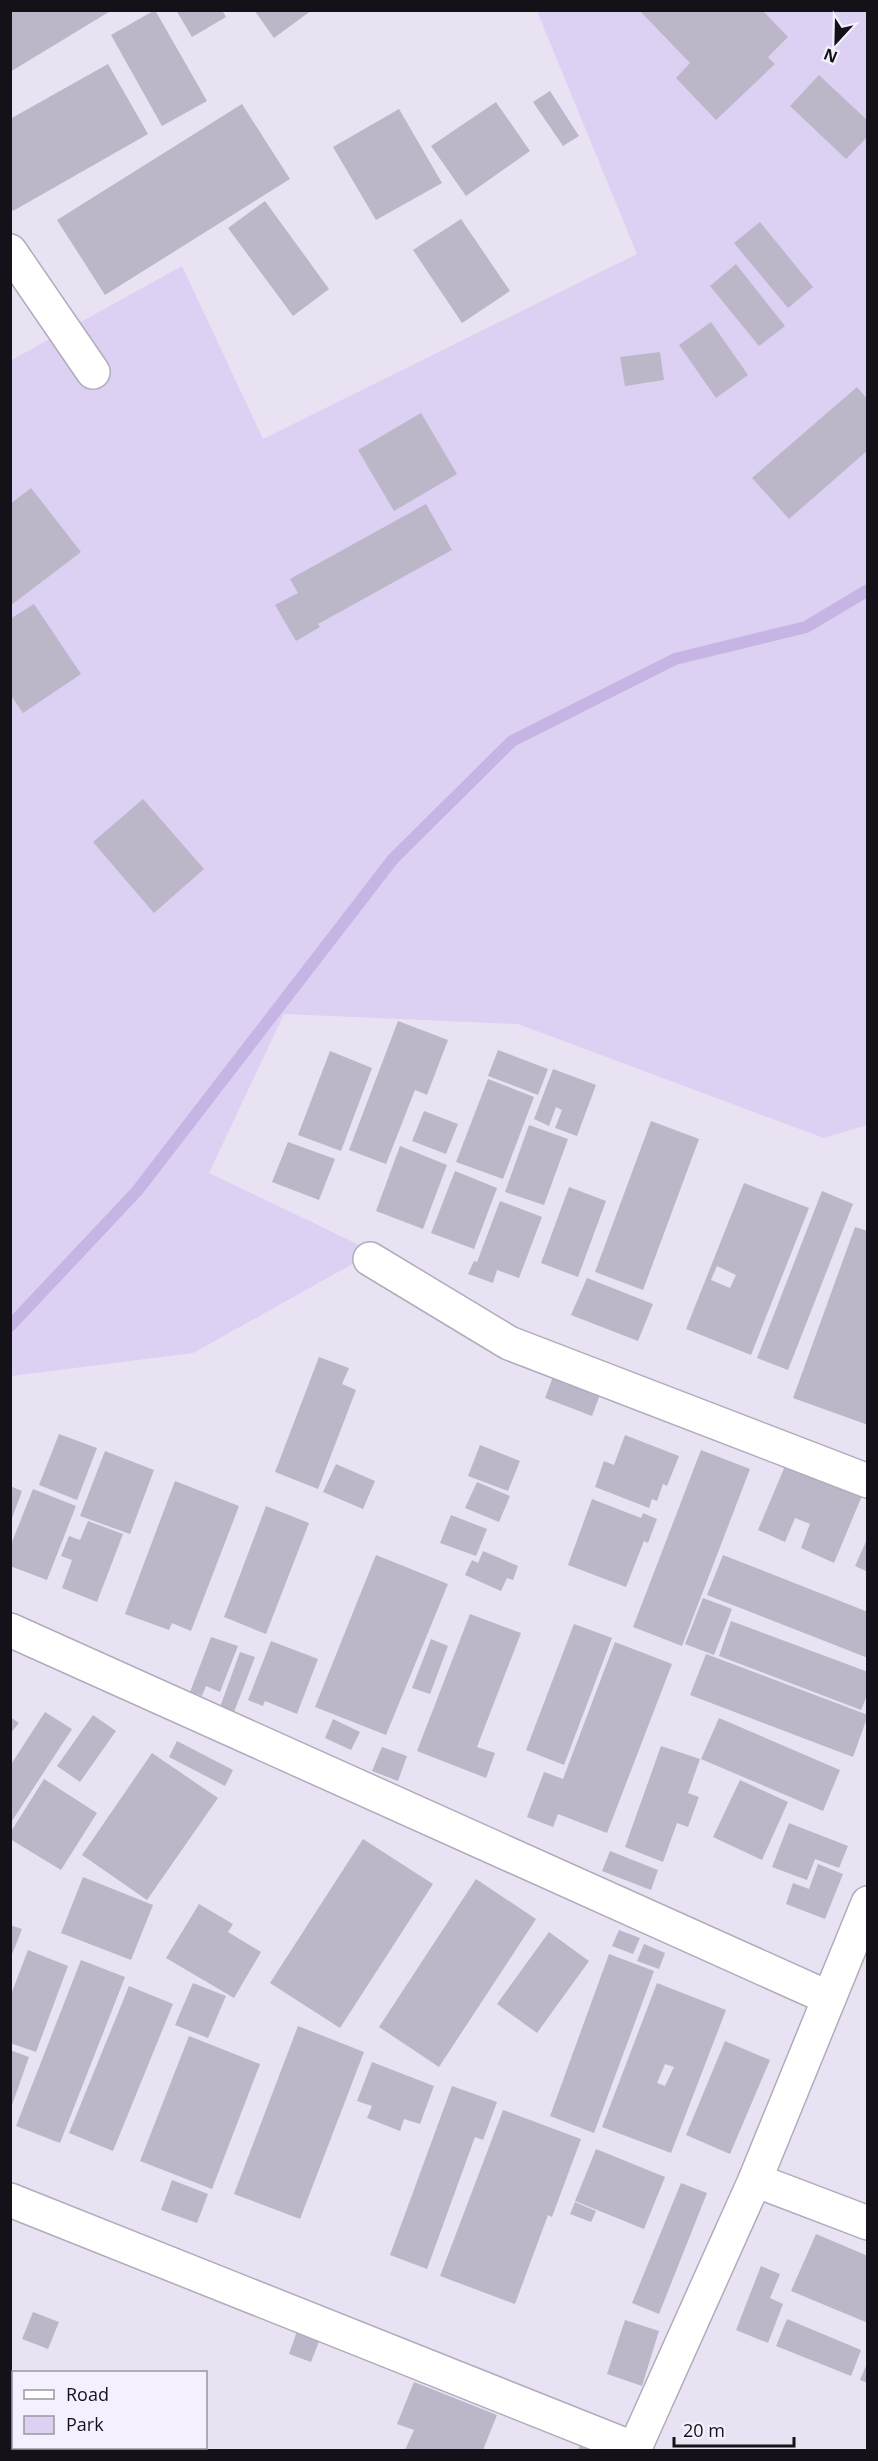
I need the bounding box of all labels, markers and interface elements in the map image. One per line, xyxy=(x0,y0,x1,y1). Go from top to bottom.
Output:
north arrow xyxy=(806,12,866,72)
text: N xyxy=(820,43,841,69)
legend xyxy=(12,2371,207,2449)
text: Road xyxy=(66,2382,109,2406)
scale bar xyxy=(674,2410,794,2448)
text: Park xyxy=(66,2412,104,2436)
text: 20 m xyxy=(683,2418,725,2442)

